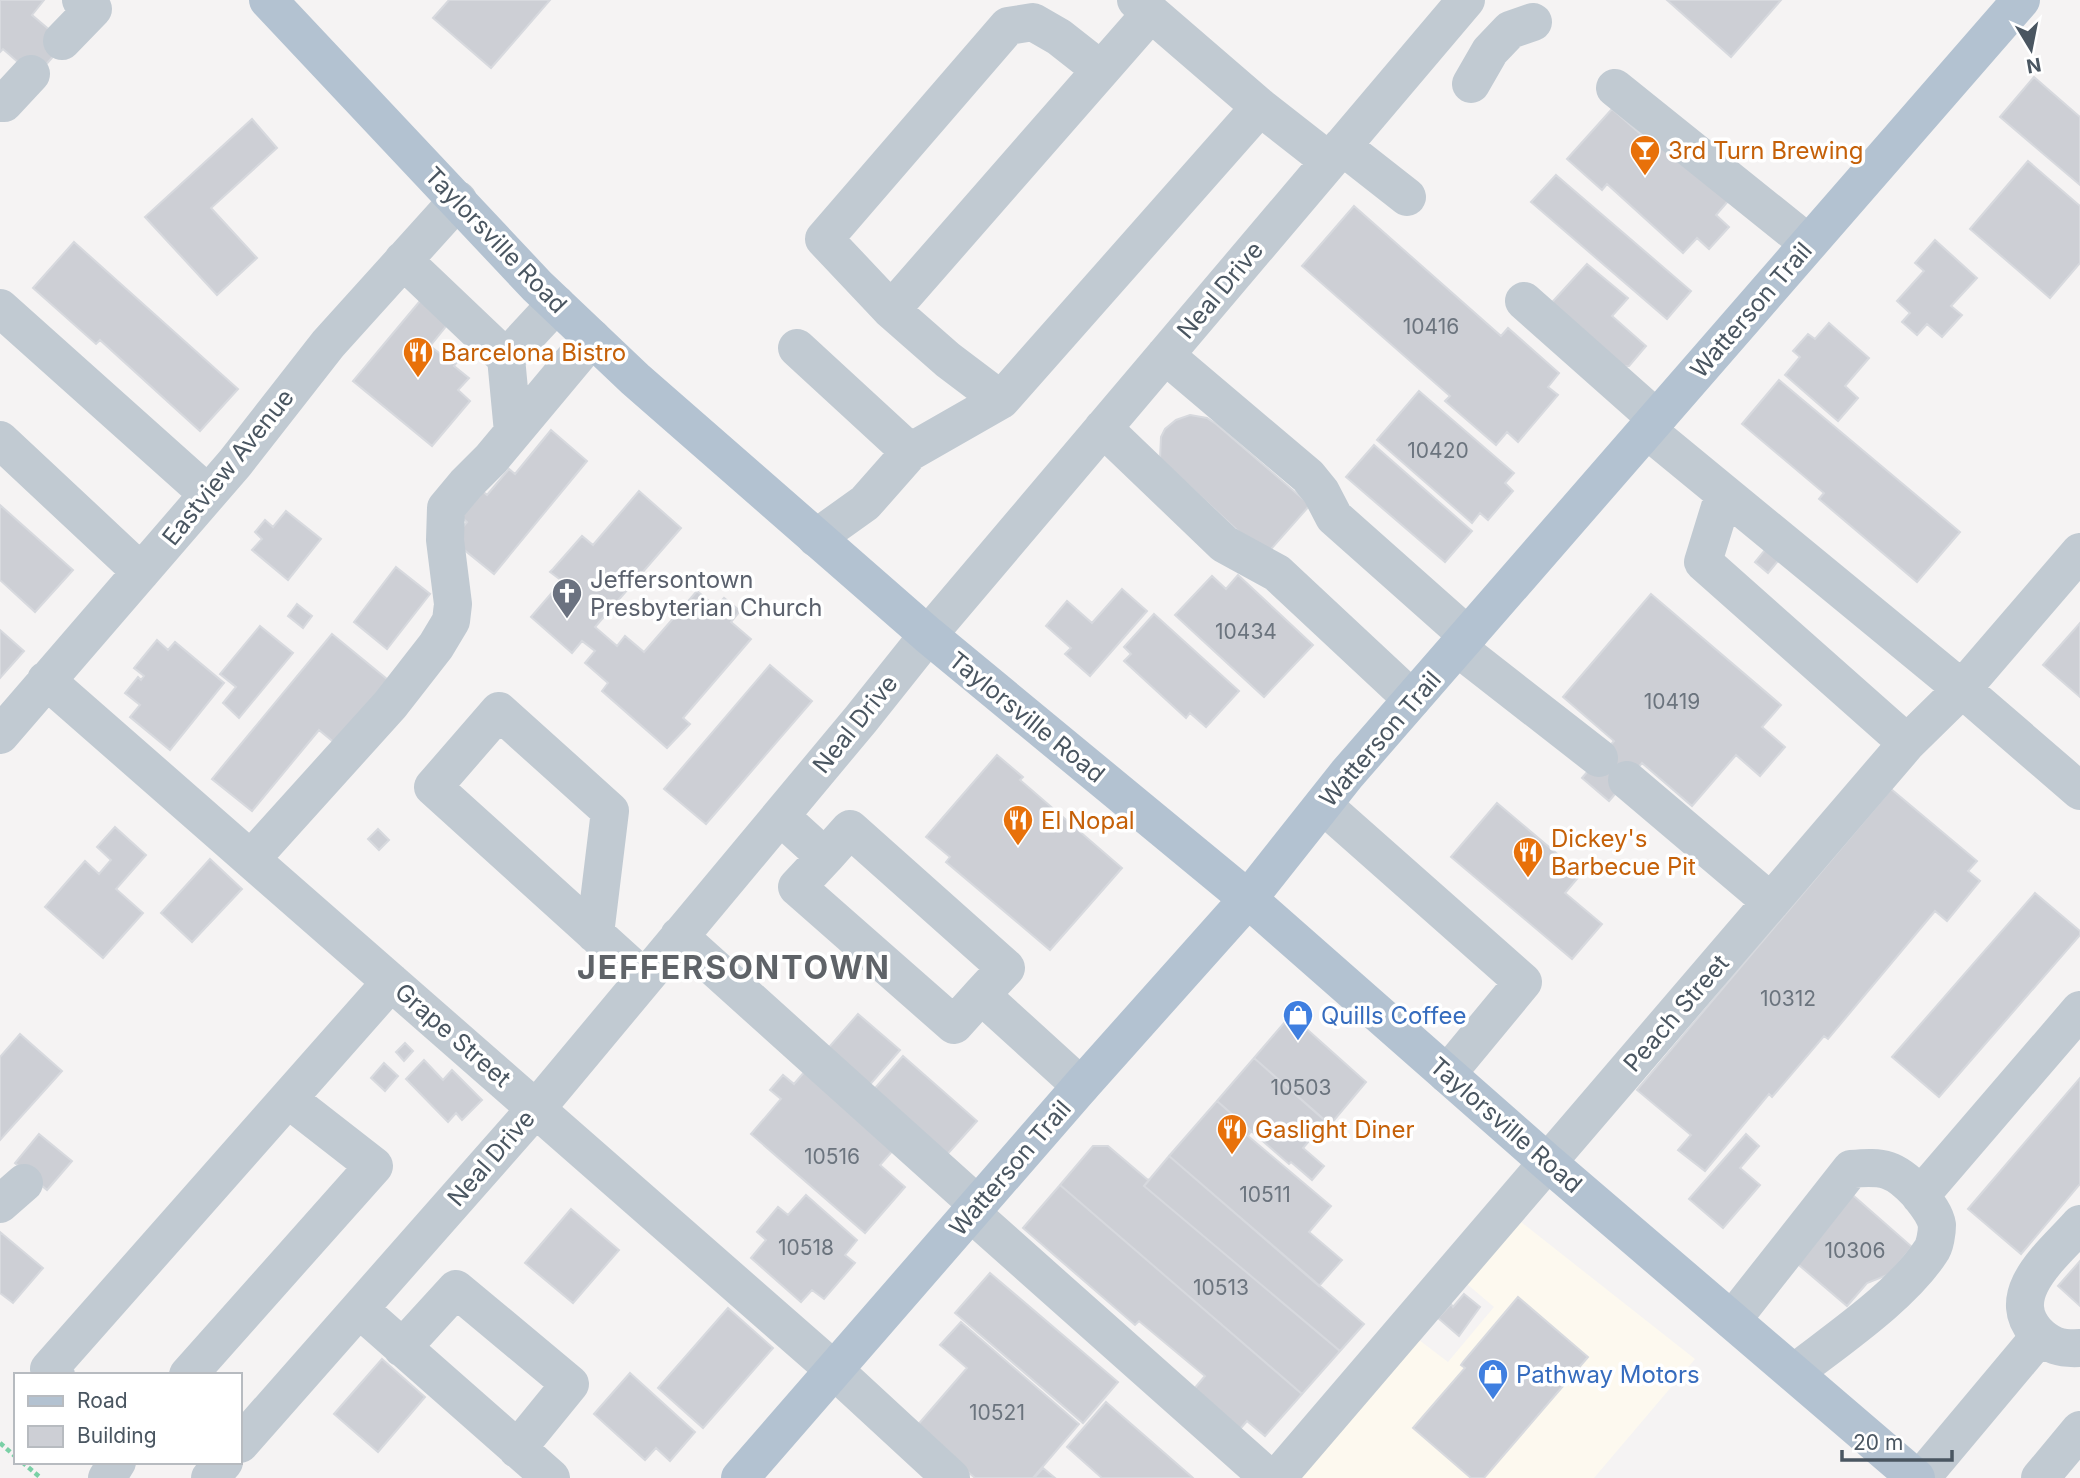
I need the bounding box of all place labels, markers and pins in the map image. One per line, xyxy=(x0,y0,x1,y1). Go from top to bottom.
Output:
bar icon: 3rd Turn Brewing xyxy=(1628,133,1662,177)
place label: 3rd Turn Brewing xyxy=(1668,136,1863,165)
restaurant icon: Barcelona Bistro xyxy=(401,335,435,379)
place label: Barcelona Bistro xyxy=(441,338,626,367)
place label: Jeffersontown Presbyterian Church xyxy=(590,565,822,622)
church icon: Jeffersontown Presbyterian Church xyxy=(550,576,584,620)
restaurant icon: El Nopal xyxy=(1001,803,1035,847)
place label: El Nopal xyxy=(1041,806,1135,835)
place label: Dickey's Barbecue Pit xyxy=(1551,824,1696,881)
restaurant icon: Dickey's Barbecue Pit xyxy=(1511,835,1545,879)
shop icon: Quills Coffee xyxy=(1281,998,1315,1042)
place label: Quills Coffee xyxy=(1321,1001,1466,1030)
restaurant icon: Gaslight Diner xyxy=(1215,1112,1249,1156)
place label: Gaslight Diner xyxy=(1255,1115,1415,1144)
shop icon: Pathway Motors xyxy=(1476,1357,1510,1401)
place label: Pathway Motors xyxy=(1516,1360,1700,1389)

